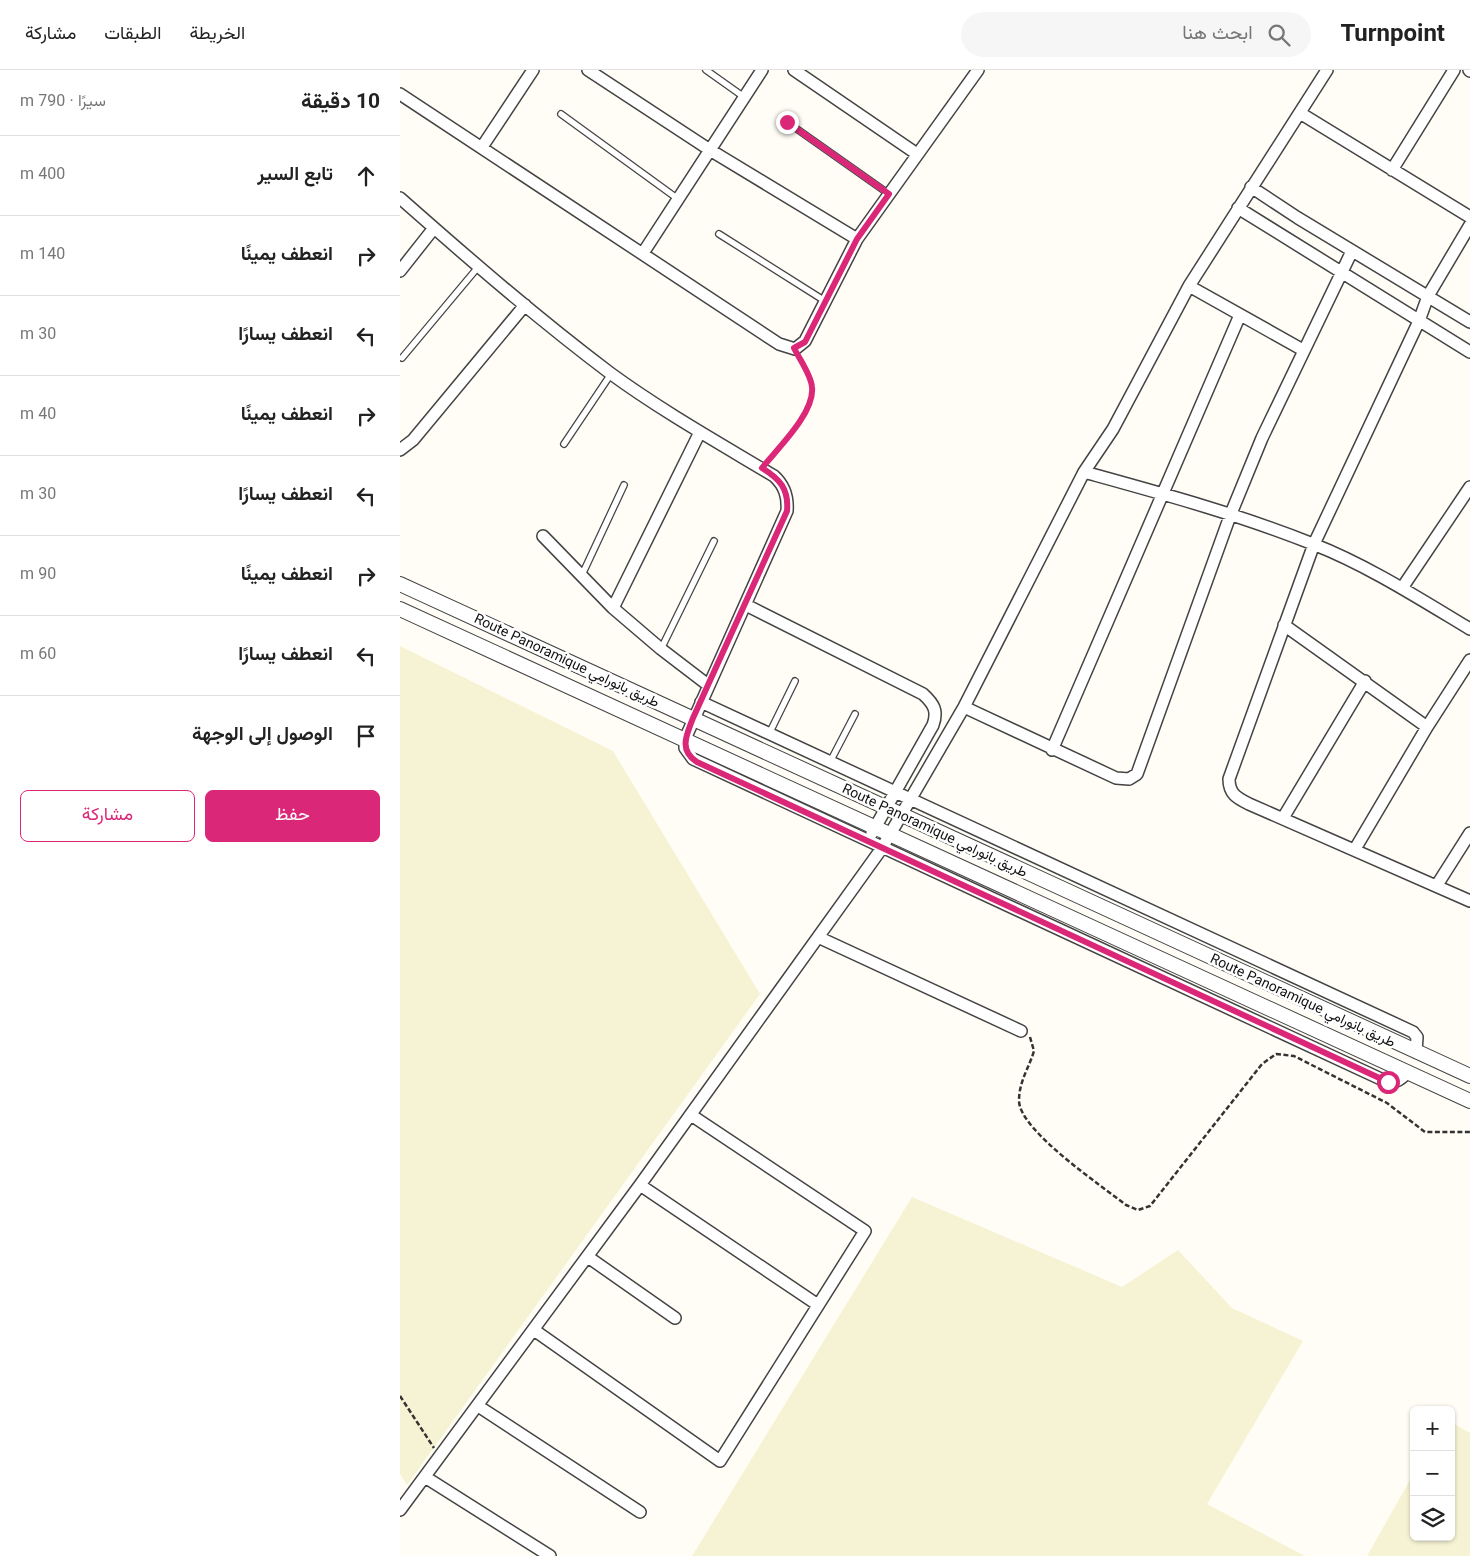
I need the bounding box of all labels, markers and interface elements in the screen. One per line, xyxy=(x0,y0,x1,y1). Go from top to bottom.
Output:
search box xyxy=(961,12,1311,57)
text: Turnpoint xyxy=(1341,16,1445,54)
text: ابحث هنا xyxy=(1182,20,1253,49)
text: مشاركة xyxy=(25,21,76,49)
text: الطبقات xyxy=(104,21,161,49)
text: الخريطة xyxy=(189,21,245,49)
icon: search xyxy=(1265,21,1293,49)
text: 10 دقيقة xyxy=(301,86,380,119)
text: سيرًا · 790 m xyxy=(20,90,106,115)
route end xyxy=(776,111,799,134)
text: تابع السير xyxy=(257,161,333,190)
icon: ahead xyxy=(352,162,380,190)
text: 400 m xyxy=(20,163,65,188)
text: انعطف يمينًا xyxy=(241,241,333,270)
icon: right xyxy=(352,242,380,270)
text: 140 m xyxy=(20,243,65,268)
text: انعطف يسارًا xyxy=(238,321,333,350)
icon: left xyxy=(352,322,380,350)
text: 30 m xyxy=(20,323,56,348)
text: انعطف يمينًا xyxy=(241,401,333,430)
icon: right xyxy=(352,402,380,430)
text: 40 m xyxy=(20,403,56,428)
text: انعطف يسارًا xyxy=(238,481,333,510)
icon: left xyxy=(352,482,380,510)
text: 30 m xyxy=(20,483,56,508)
text: انعطف يمينًا xyxy=(241,561,333,590)
icon: right xyxy=(352,562,380,590)
text: 90 m xyxy=(20,563,56,588)
street label: Route Panoramique طريق بانورامي xyxy=(470,609,662,715)
text: انعطف يسارًا xyxy=(238,641,333,670)
icon: left xyxy=(352,642,380,670)
text: 60 m xyxy=(20,643,56,668)
text: الوصول إلى الوجهة xyxy=(192,721,333,750)
icon: arrive xyxy=(352,722,380,750)
street label: Route Panoramique طريق بانورامي xyxy=(838,779,1030,885)
button: مشاركة xyxy=(20,790,195,842)
button: حفظ xyxy=(205,790,380,842)
street label: Route Panoramique طريق بانورامي xyxy=(1206,949,1398,1055)
route start xyxy=(1377,1071,1400,1094)
map controls xyxy=(1410,1406,1455,1541)
button: + xyxy=(1410,1406,1455,1451)
button: − xyxy=(1410,1451,1455,1496)
button: layers xyxy=(1410,1496,1455,1541)

